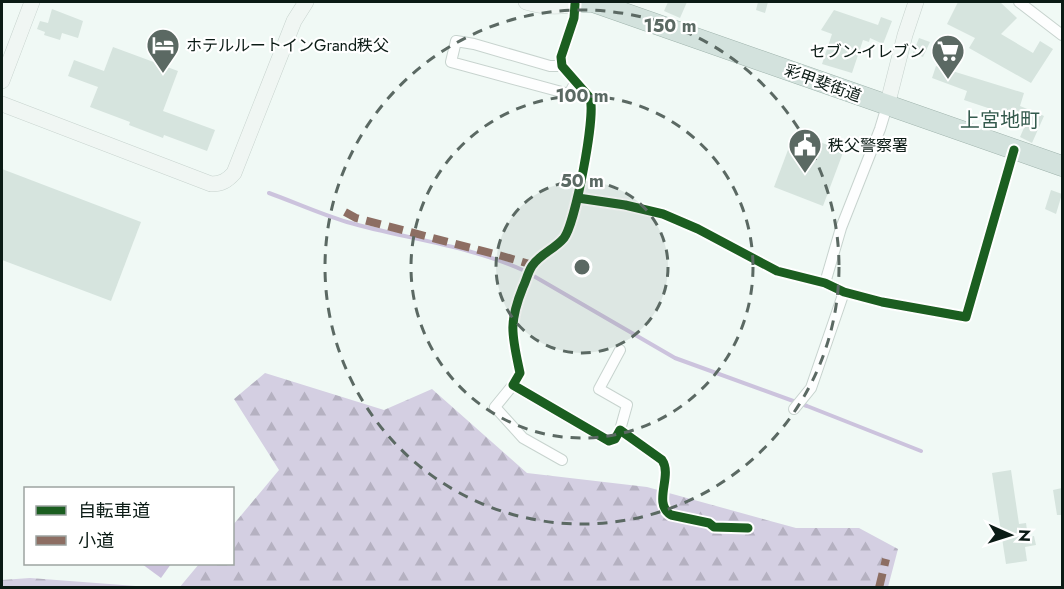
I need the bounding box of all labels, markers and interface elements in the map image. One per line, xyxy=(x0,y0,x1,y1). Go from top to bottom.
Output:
text: 150 m xyxy=(644,13,696,39)
hotel icon: ホテルルートインGrand秩父 xyxy=(145,27,181,74)
supermarket icon: セブン-イレブン xyxy=(930,33,966,80)
place label: ホテルルートインGrand秩父 xyxy=(186,34,389,57)
place label: セブン-イレブン xyxy=(810,40,925,63)
street label: 彩甲斐街道 xyxy=(781,59,865,107)
text: 100 m xyxy=(555,83,609,109)
district label: 上宮地町 xyxy=(960,106,1040,135)
public building icon: 秩父警察署 xyxy=(787,127,823,174)
place label: 秩父警察署 xyxy=(828,134,908,157)
text: 50 m xyxy=(560,168,604,194)
centre of rings xyxy=(572,257,592,277)
legend xyxy=(24,487,234,565)
text: 自転車道 xyxy=(78,498,150,524)
north arrow xyxy=(980,505,1040,565)
text: 小道 xyxy=(78,528,114,554)
text: N xyxy=(1013,529,1036,543)

